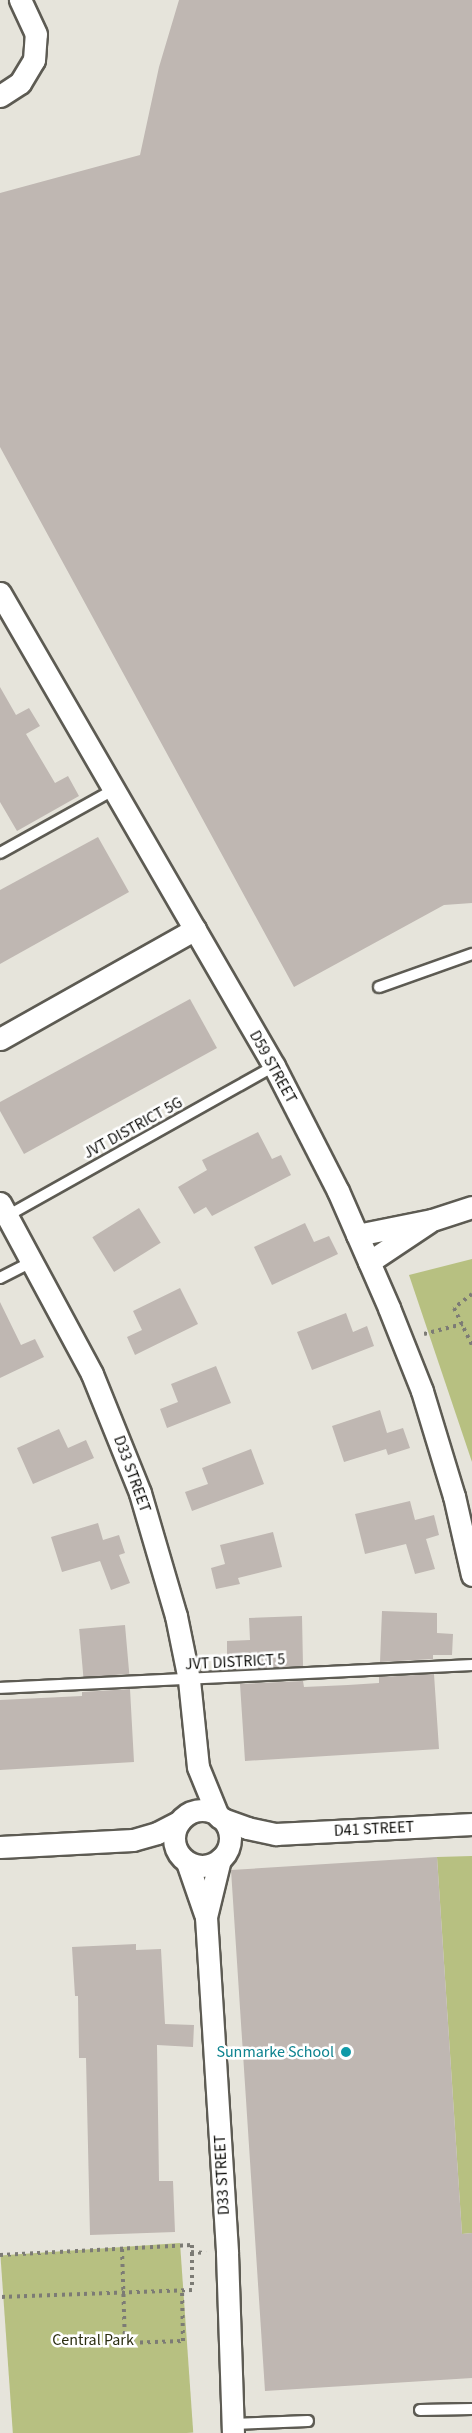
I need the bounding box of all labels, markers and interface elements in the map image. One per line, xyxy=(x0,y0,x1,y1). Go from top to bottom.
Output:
street label: D59 STREET xyxy=(245,1027,301,1107)
street label: JVT DISTRICT 5G xyxy=(80,1093,186,1163)
street label: D33 STREET xyxy=(109,1433,155,1515)
street label: JVT DISTRICT 5 xyxy=(184,1650,286,1674)
street label: D41 STREET xyxy=(333,1817,415,1841)
place label: Sunmarke School xyxy=(216,2042,334,2062)
marker: Sunmarke School xyxy=(339,2045,353,2059)
street label: D33 STREET xyxy=(210,2134,234,2216)
park label: Central Park xyxy=(52,2330,134,2350)

